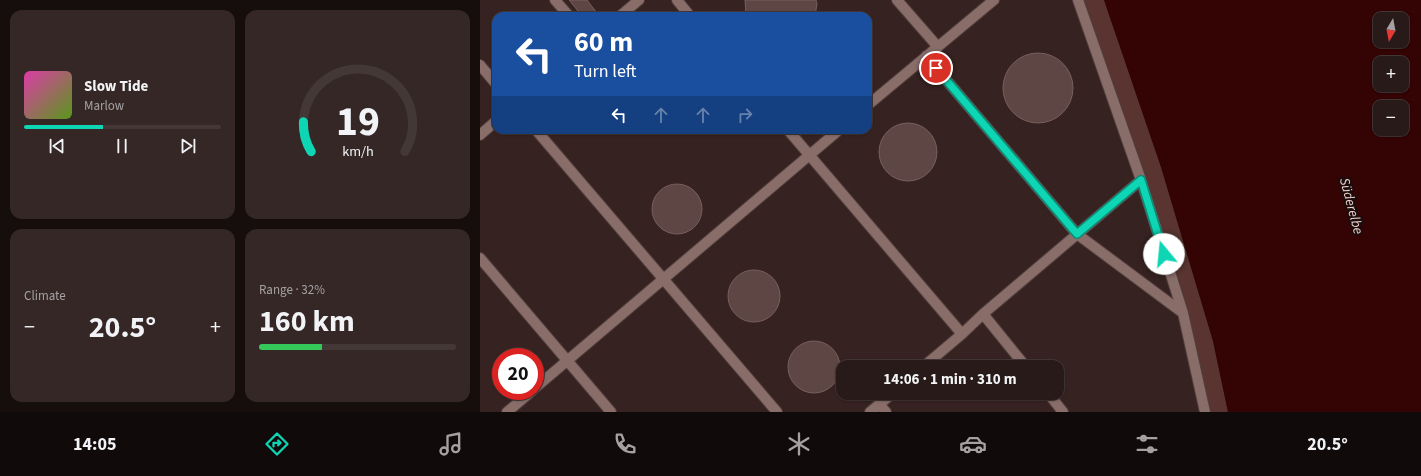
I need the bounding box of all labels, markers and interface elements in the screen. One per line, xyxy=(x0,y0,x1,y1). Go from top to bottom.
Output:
north arrow xyxy=(1373,12,1409,48)
map controls xyxy=(1373,12,1409,136)
text: 60 m xyxy=(574,22,633,62)
icon: left xyxy=(508,28,560,80)
pin xyxy=(919,51,953,85)
button: + xyxy=(1373,56,1409,92)
icon: arrive xyxy=(925,57,947,79)
text: Turn left xyxy=(574,59,636,84)
text: Slow Tide xyxy=(84,76,148,97)
text: 19 xyxy=(336,92,379,152)
text: Marlow xyxy=(84,97,124,115)
button: − xyxy=(1373,100,1409,136)
icon: left xyxy=(608,104,630,126)
icon: ahead xyxy=(650,104,672,126)
icon: ahead xyxy=(692,104,714,126)
icon: right xyxy=(734,104,756,126)
icon: previous xyxy=(46,135,68,157)
icon: pause xyxy=(111,135,133,157)
icon: next xyxy=(177,135,199,157)
text: km/h xyxy=(342,141,373,162)
water label: Süderelbe xyxy=(1334,176,1368,237)
position arrow xyxy=(1143,233,1185,275)
text: Range · 32% xyxy=(259,281,325,299)
text: Climate xyxy=(24,287,66,305)
text: 160 km xyxy=(259,300,355,343)
text: 20.5° xyxy=(89,306,156,349)
text: − xyxy=(24,311,35,343)
text: + xyxy=(210,311,221,343)
speed limit sign: 20 xyxy=(492,348,544,400)
text: 14:06 · 1 min · 310 m xyxy=(883,369,1017,390)
icon: directions xyxy=(263,430,291,458)
icon: music xyxy=(437,430,465,458)
icon: phone xyxy=(611,430,639,458)
icon: climate xyxy=(785,430,813,458)
icon: car xyxy=(959,430,987,458)
icon: filters xyxy=(1133,430,1161,458)
text: 14:05 xyxy=(73,432,116,457)
text: 20.5° xyxy=(1307,432,1348,457)

